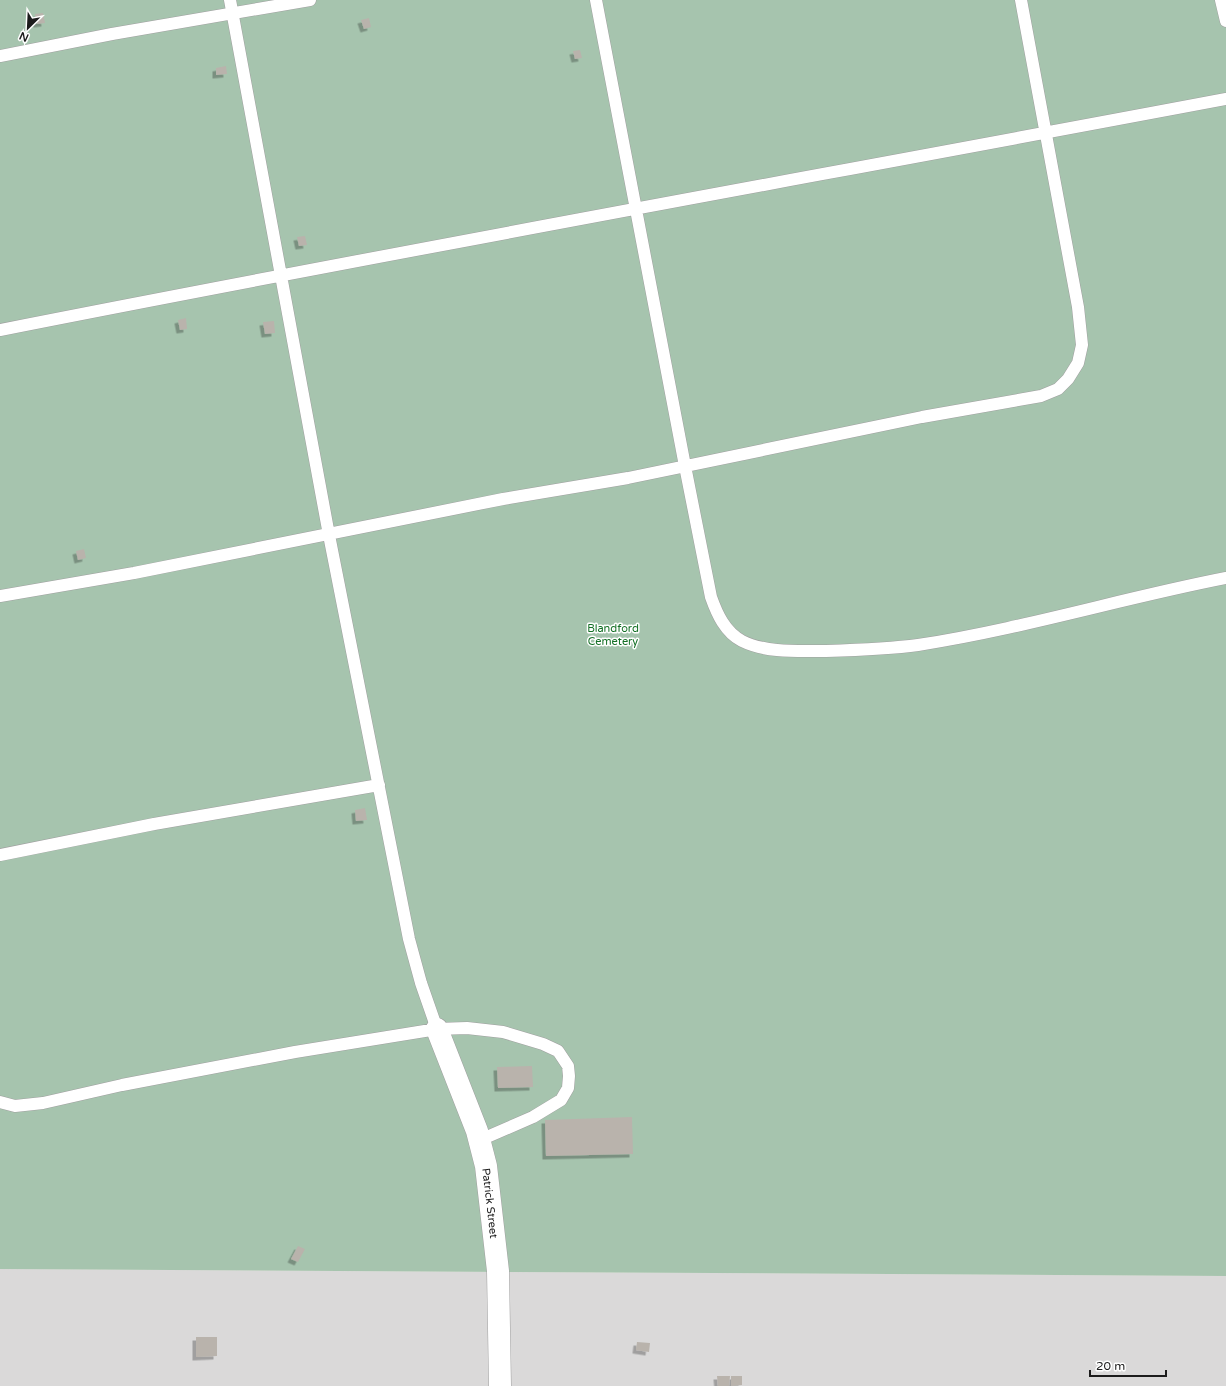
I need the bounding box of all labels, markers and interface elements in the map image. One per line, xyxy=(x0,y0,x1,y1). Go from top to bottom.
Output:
north arrow xyxy=(8,8,48,48)
text: N xyxy=(17,29,31,44)
park label: Blandford Cemetery xyxy=(587,622,639,648)
street label: Patrick Street xyxy=(480,1167,501,1239)
scale bar xyxy=(1090,1352,1166,1378)
text: 20 m xyxy=(1096,1359,1125,1373)

